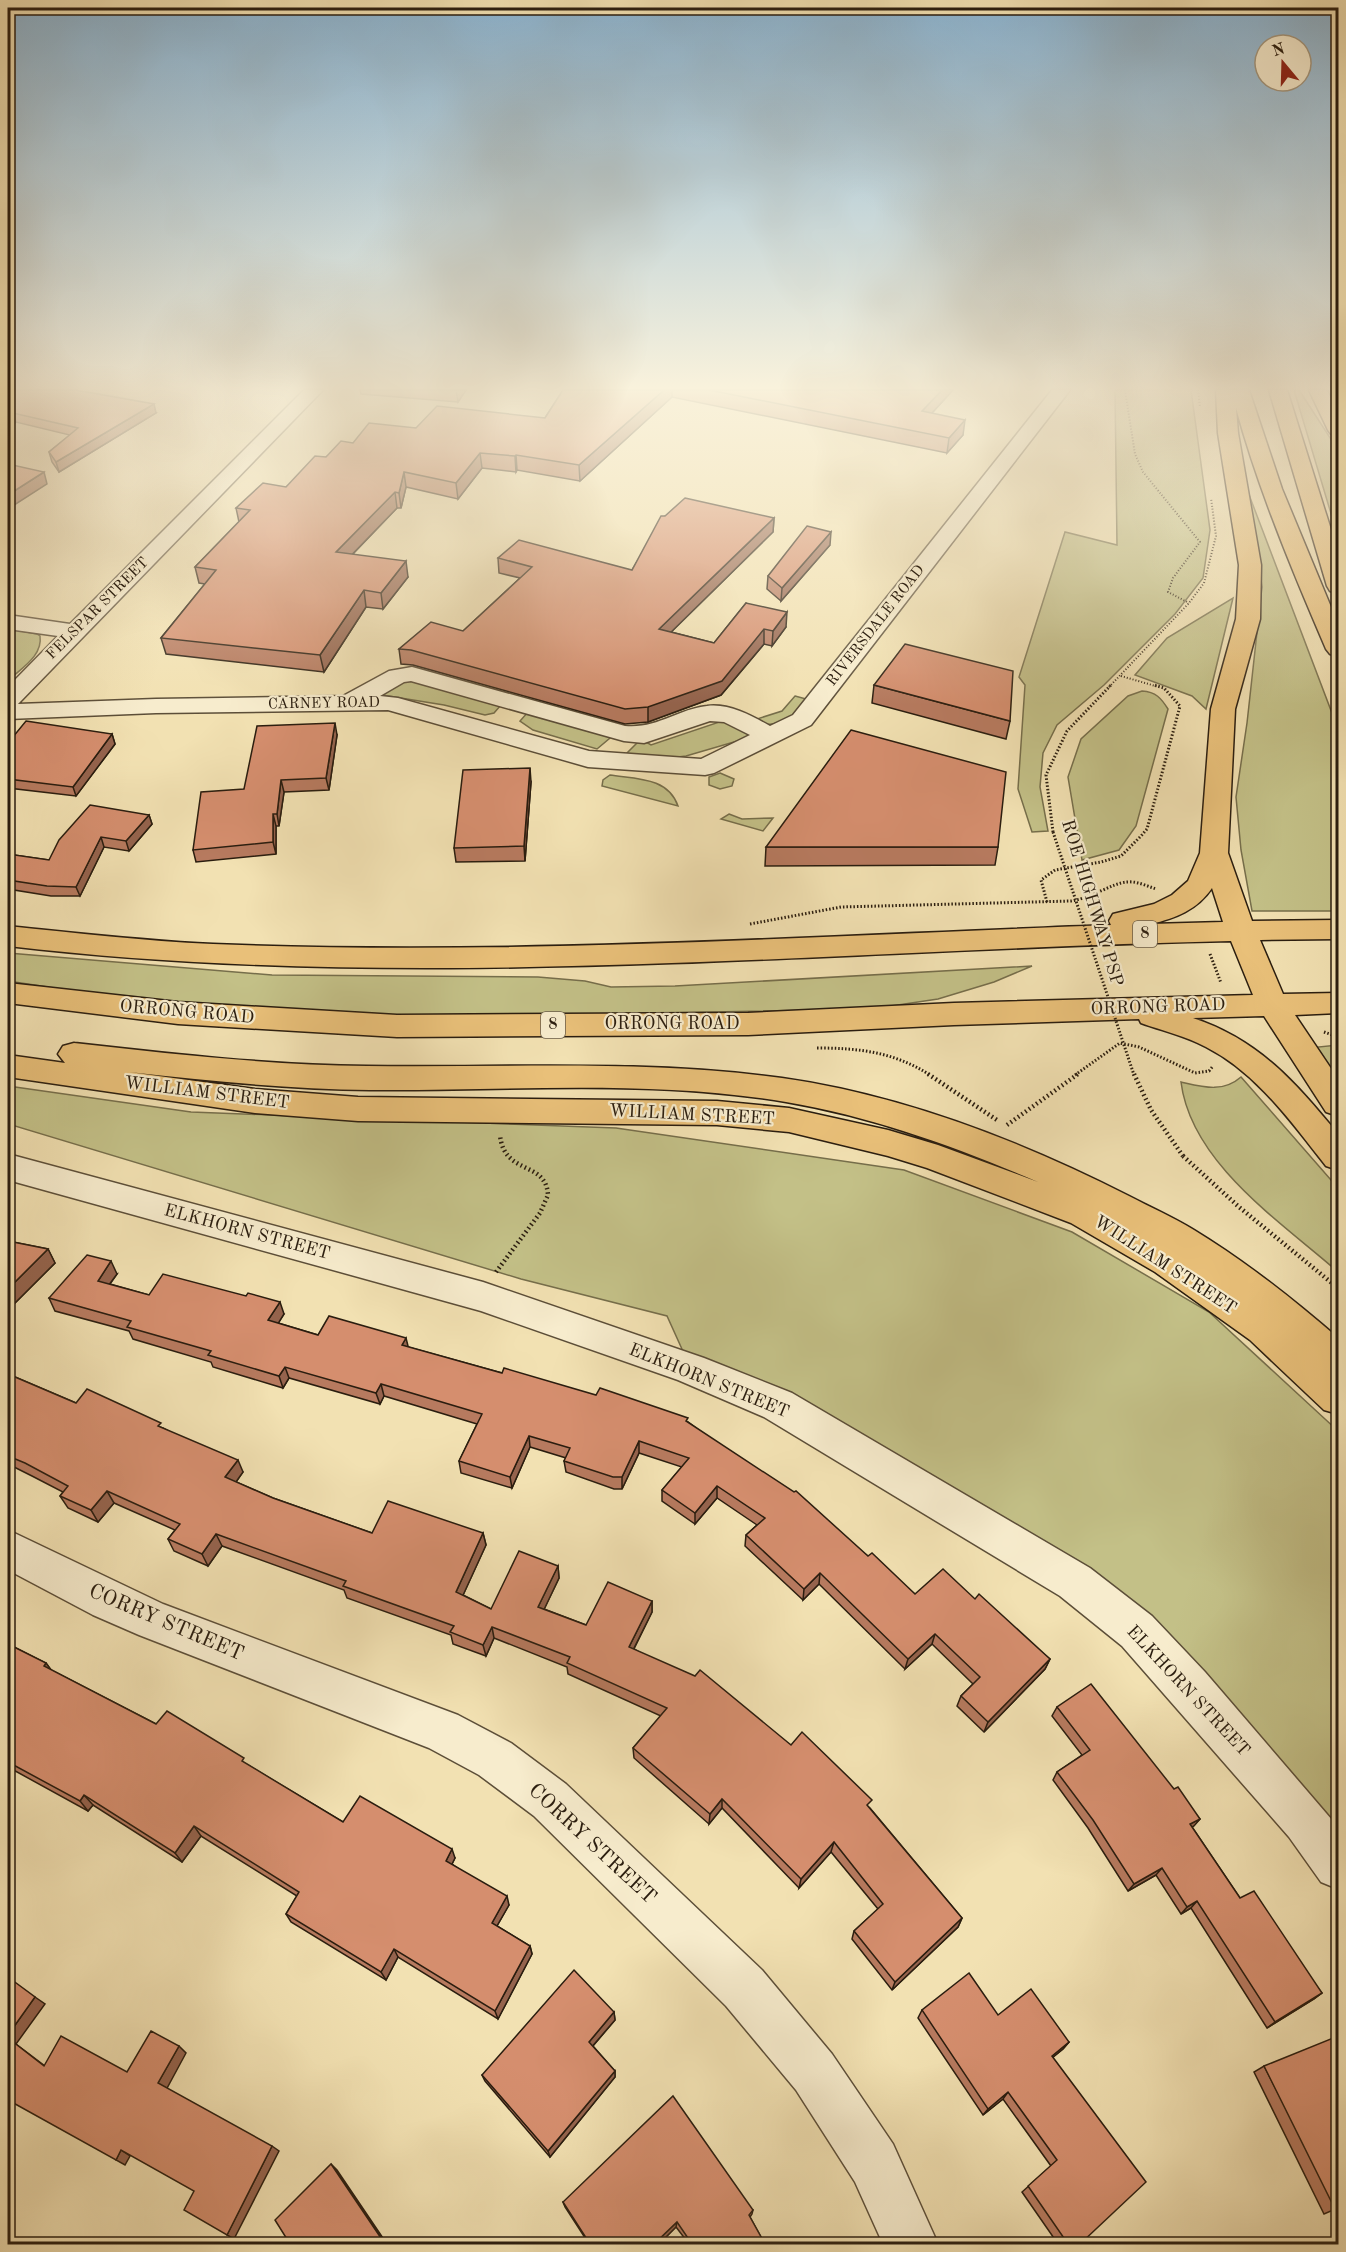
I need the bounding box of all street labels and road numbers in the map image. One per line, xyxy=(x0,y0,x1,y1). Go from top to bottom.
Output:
street label: FELSPAR STREET xyxy=(44,555,152,663)
street label: RIVERSDALE ROAD xyxy=(824,563,928,689)
street label: CARNEY ROAD xyxy=(268,696,380,712)
street label: ROE HIGHWAY PSP xyxy=(1058,817,1126,989)
road number: 8 xyxy=(1133,921,1157,947)
street label: ORRONG ROAD xyxy=(1090,996,1226,1018)
street label: ORRONG ROAD xyxy=(119,997,255,1027)
road number: 8 xyxy=(541,1012,565,1038)
street label: ORRONG ROAD xyxy=(604,1015,740,1033)
street label: WILLIAM STREET xyxy=(124,1074,290,1112)
street label: WILLIAM STREET xyxy=(609,1102,775,1128)
street label: ELKHORN STREET xyxy=(162,1201,332,1263)
street label: WILLIAM STREET xyxy=(1090,1212,1240,1318)
street label: ELKHORN STREET xyxy=(626,1341,792,1421)
street label: CORRY STREET xyxy=(85,1581,247,1665)
street label: ELKHORN STREET xyxy=(1123,1622,1253,1760)
street label: CORRY STREET xyxy=(524,1780,660,1908)

